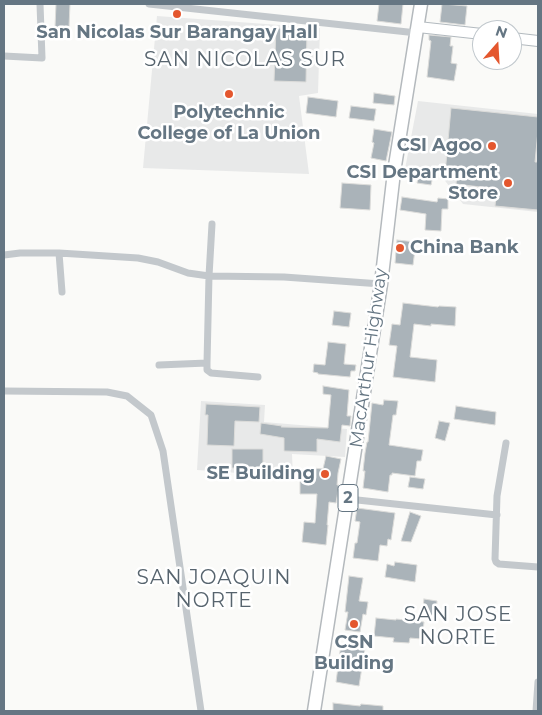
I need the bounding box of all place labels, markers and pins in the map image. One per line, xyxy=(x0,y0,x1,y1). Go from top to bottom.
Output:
marker: San Nicolas Sur Barangay Hall xyxy=(171,8,183,20)
place label: San Nicolas Sur Barangay Hall xyxy=(36,22,318,44)
marker: Polytechnic College of La Union xyxy=(223,88,235,100)
place label: Polytechnic College of La Union xyxy=(138,102,320,144)
place label: CSI Agoo xyxy=(397,135,482,157)
marker: CSI Agoo xyxy=(486,140,498,152)
place label: CSI Department Store xyxy=(347,162,498,204)
marker: CSI Department Store xyxy=(502,177,514,189)
place label: China Bank xyxy=(410,237,519,259)
marker: China Bank xyxy=(394,242,406,254)
place label: SE Building xyxy=(206,463,315,485)
marker: SE Building xyxy=(319,468,331,480)
marker: CSN Building xyxy=(348,618,360,630)
place label: CSN Building xyxy=(314,632,394,674)

